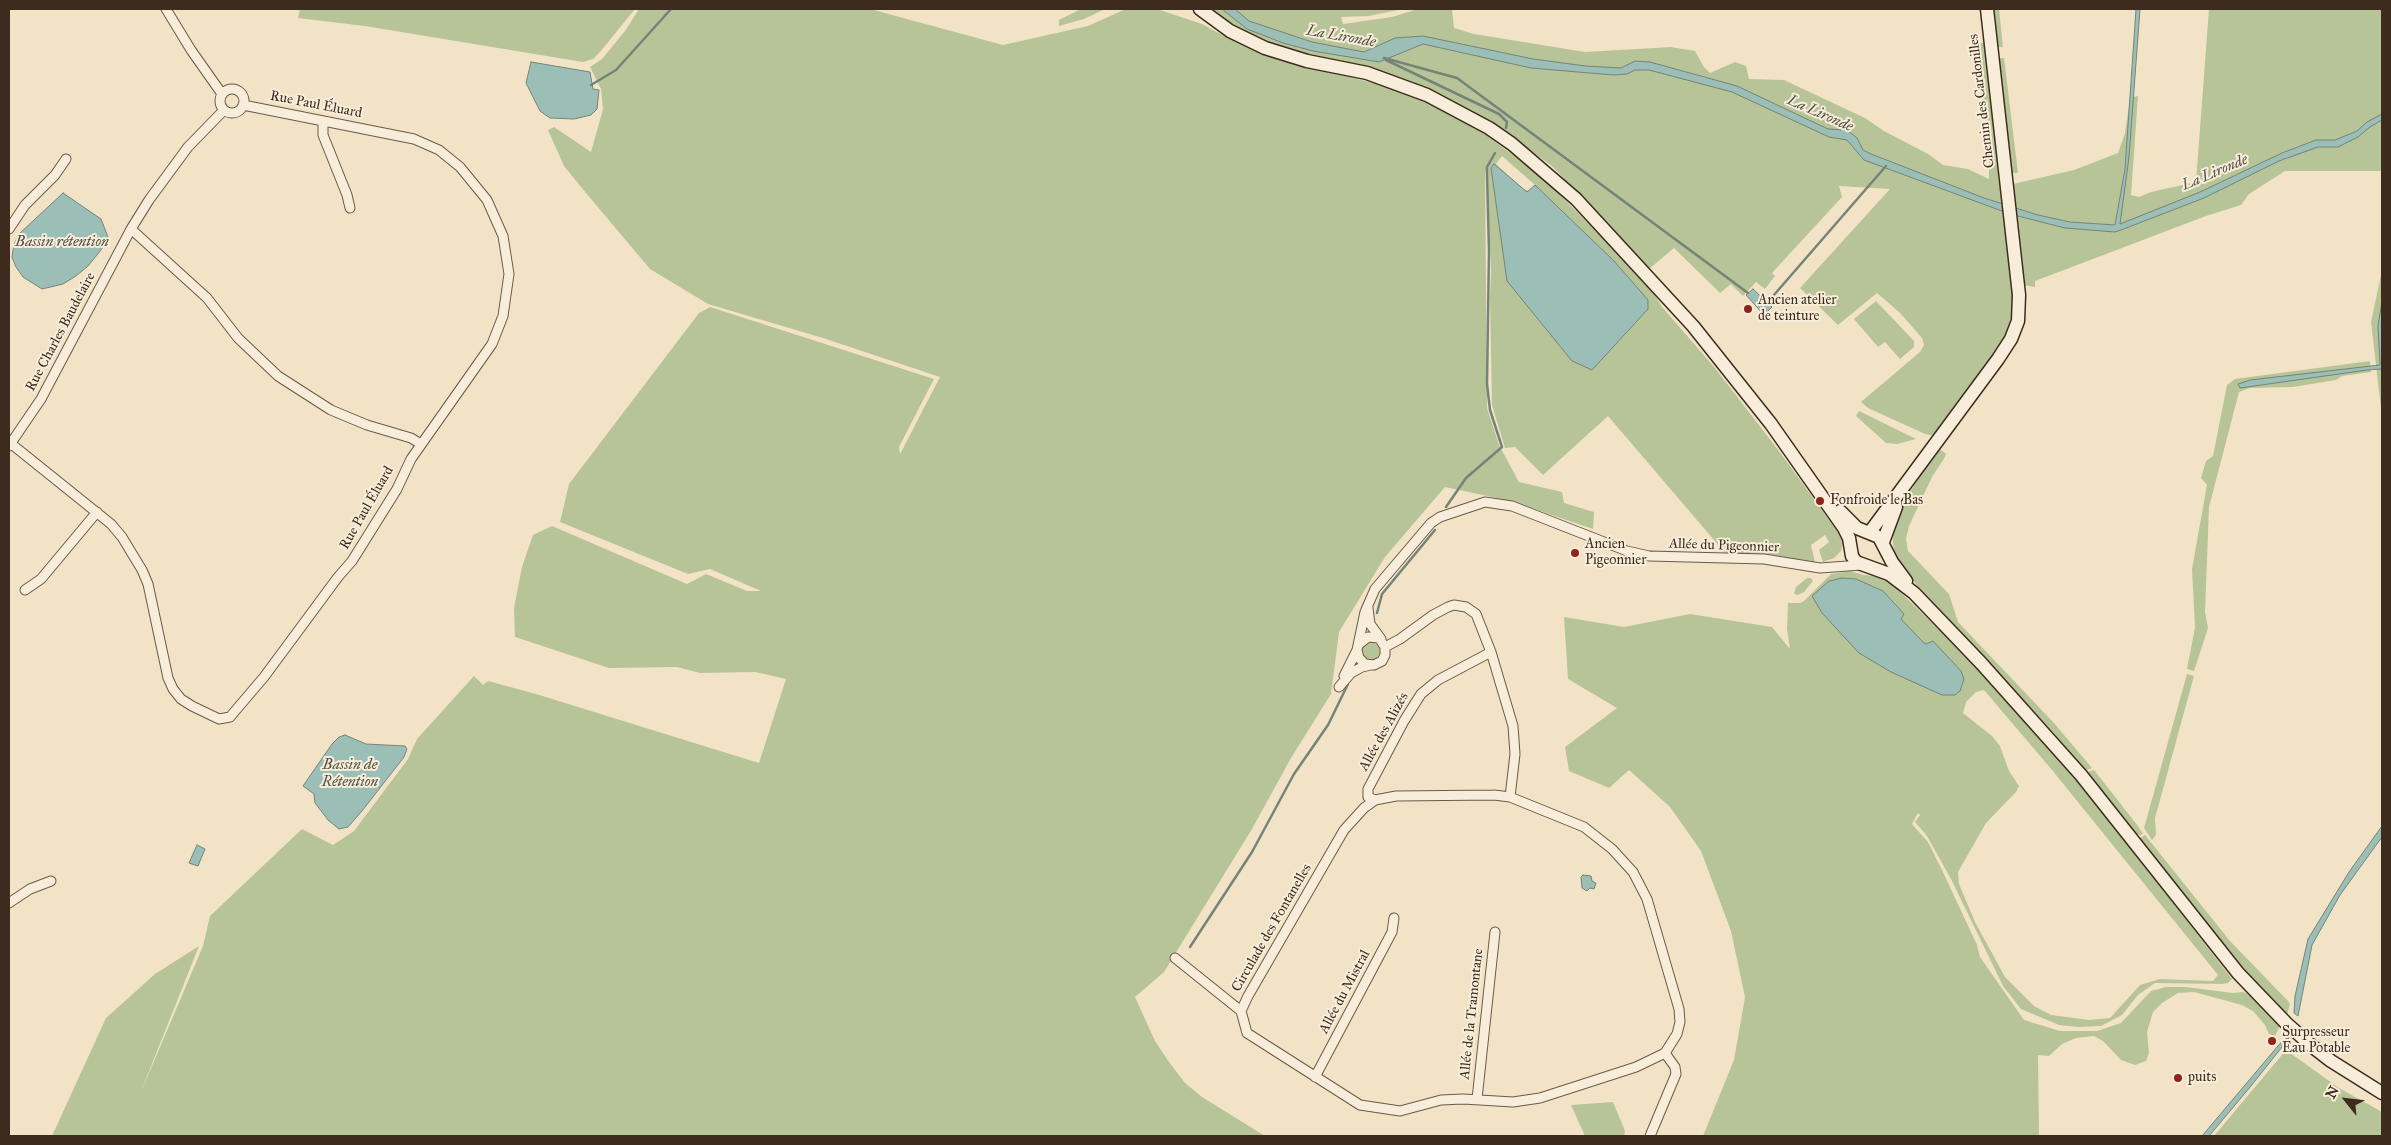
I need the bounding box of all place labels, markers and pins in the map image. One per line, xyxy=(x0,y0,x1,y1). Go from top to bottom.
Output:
place label: Ancien atelier de teinture xyxy=(1758,293,1836,326)
marker: Ancien atelier de teinture xyxy=(1742,303,1754,315)
place label: Fonfroide le Bas xyxy=(1830,493,1923,509)
marker: Fonfroide le Bas xyxy=(1814,495,1826,507)
place label: Ancien Pigeonnier xyxy=(1585,537,1646,570)
marker: Ancien Pigeonnier xyxy=(1569,547,1581,559)
place label: Surpresseur Eau Potable xyxy=(2282,1025,2350,1058)
marker: Surpresseur Eau Potable xyxy=(2266,1035,2278,1047)
place label: puits xyxy=(2188,1070,2216,1086)
marker: puits xyxy=(2172,1072,2184,1084)

